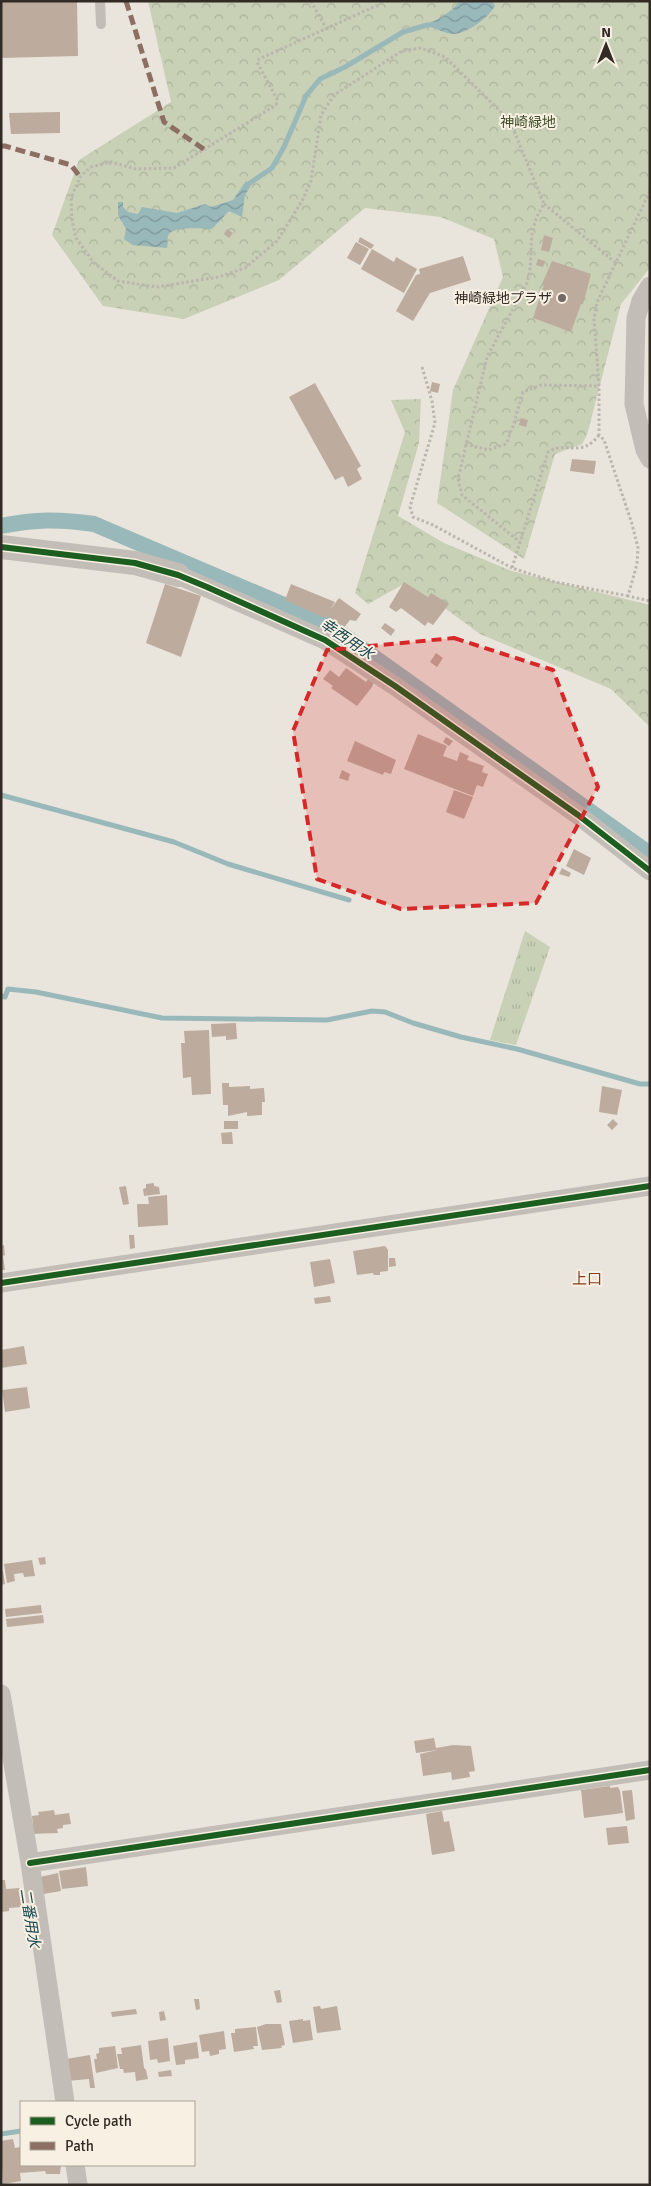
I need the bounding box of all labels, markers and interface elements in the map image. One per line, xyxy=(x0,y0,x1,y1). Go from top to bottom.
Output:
north arrow xyxy=(581,20,631,70)
text: N xyxy=(601,24,611,41)
park label: 神崎緑地 xyxy=(500,114,556,131)
place label: 神崎緑地プラザ xyxy=(454,290,552,307)
marker: 神崎緑地プラザ xyxy=(556,292,568,304)
water label: 幸西用水 xyxy=(317,615,379,664)
district label: 上口 xyxy=(572,1270,602,1288)
water label: 二番用水 xyxy=(16,1887,44,1951)
legend xyxy=(20,2101,195,2166)
text: Cycle path xyxy=(65,2112,132,2130)
text: Path xyxy=(65,2137,94,2155)

